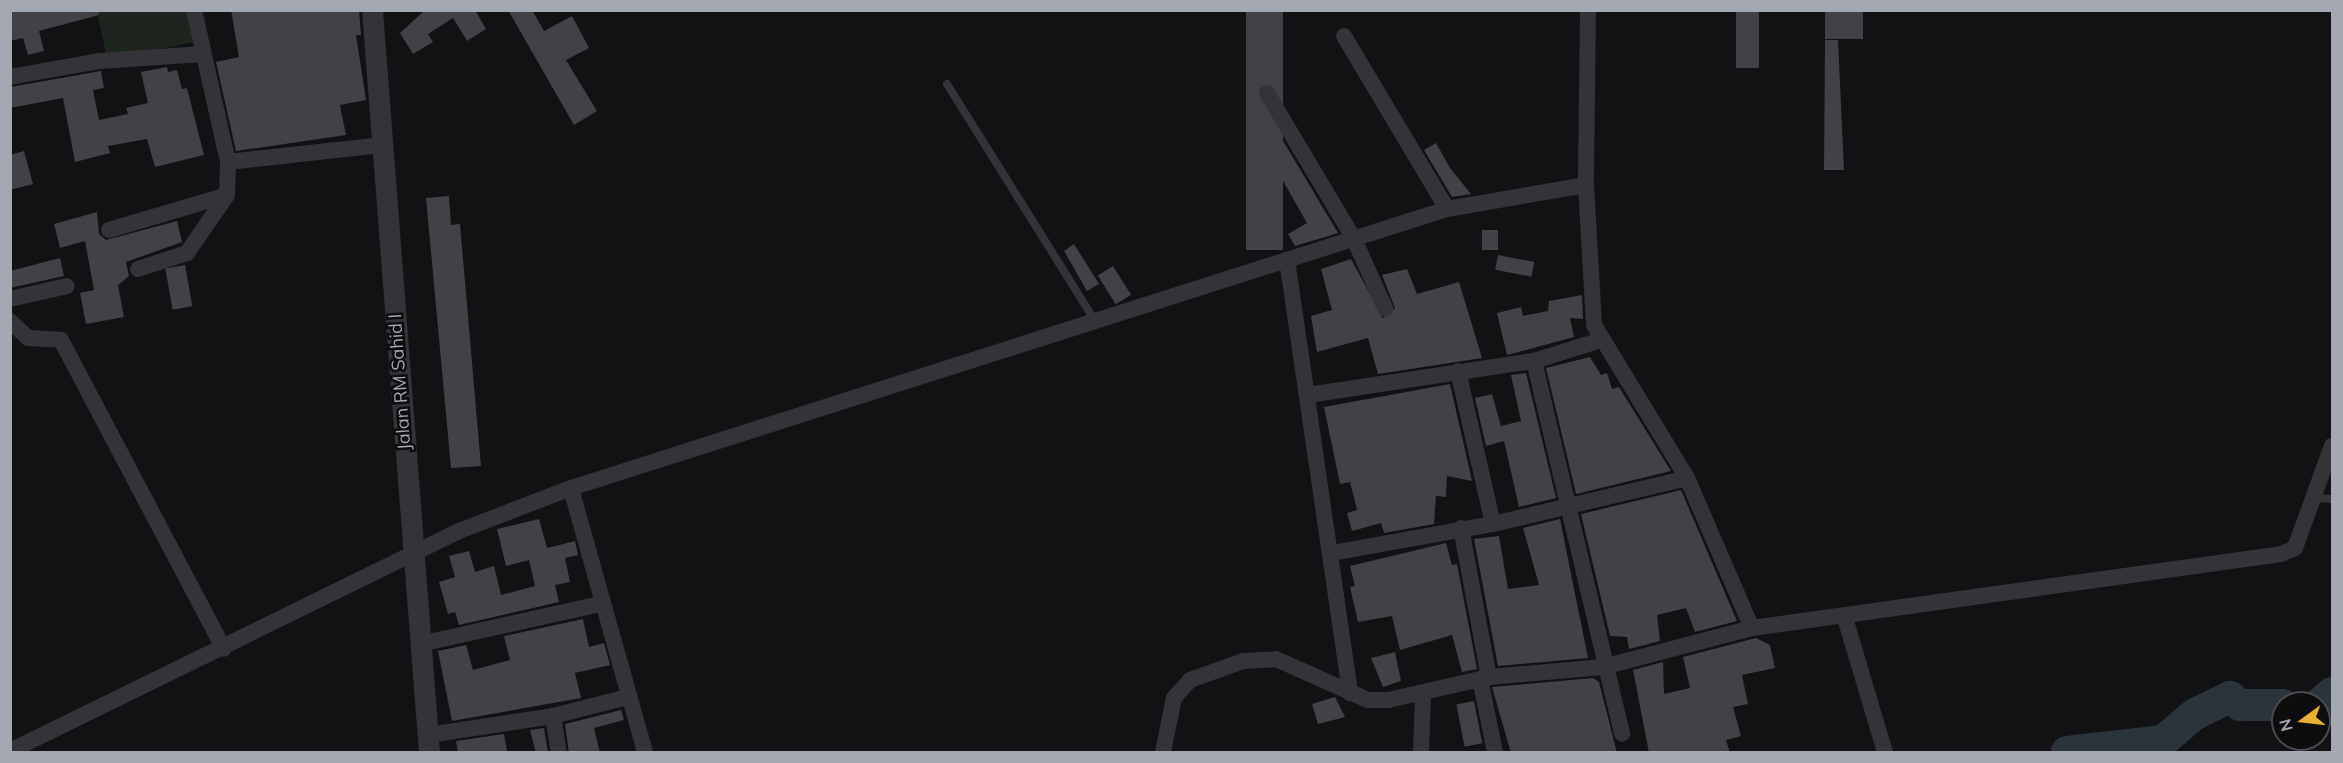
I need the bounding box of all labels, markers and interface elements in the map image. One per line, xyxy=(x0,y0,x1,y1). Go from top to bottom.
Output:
street label: Jalan RM Sahid I xyxy=(384,313,416,451)
north arrow xyxy=(2271,691,2331,751)
text: N xyxy=(2274,717,2297,734)

